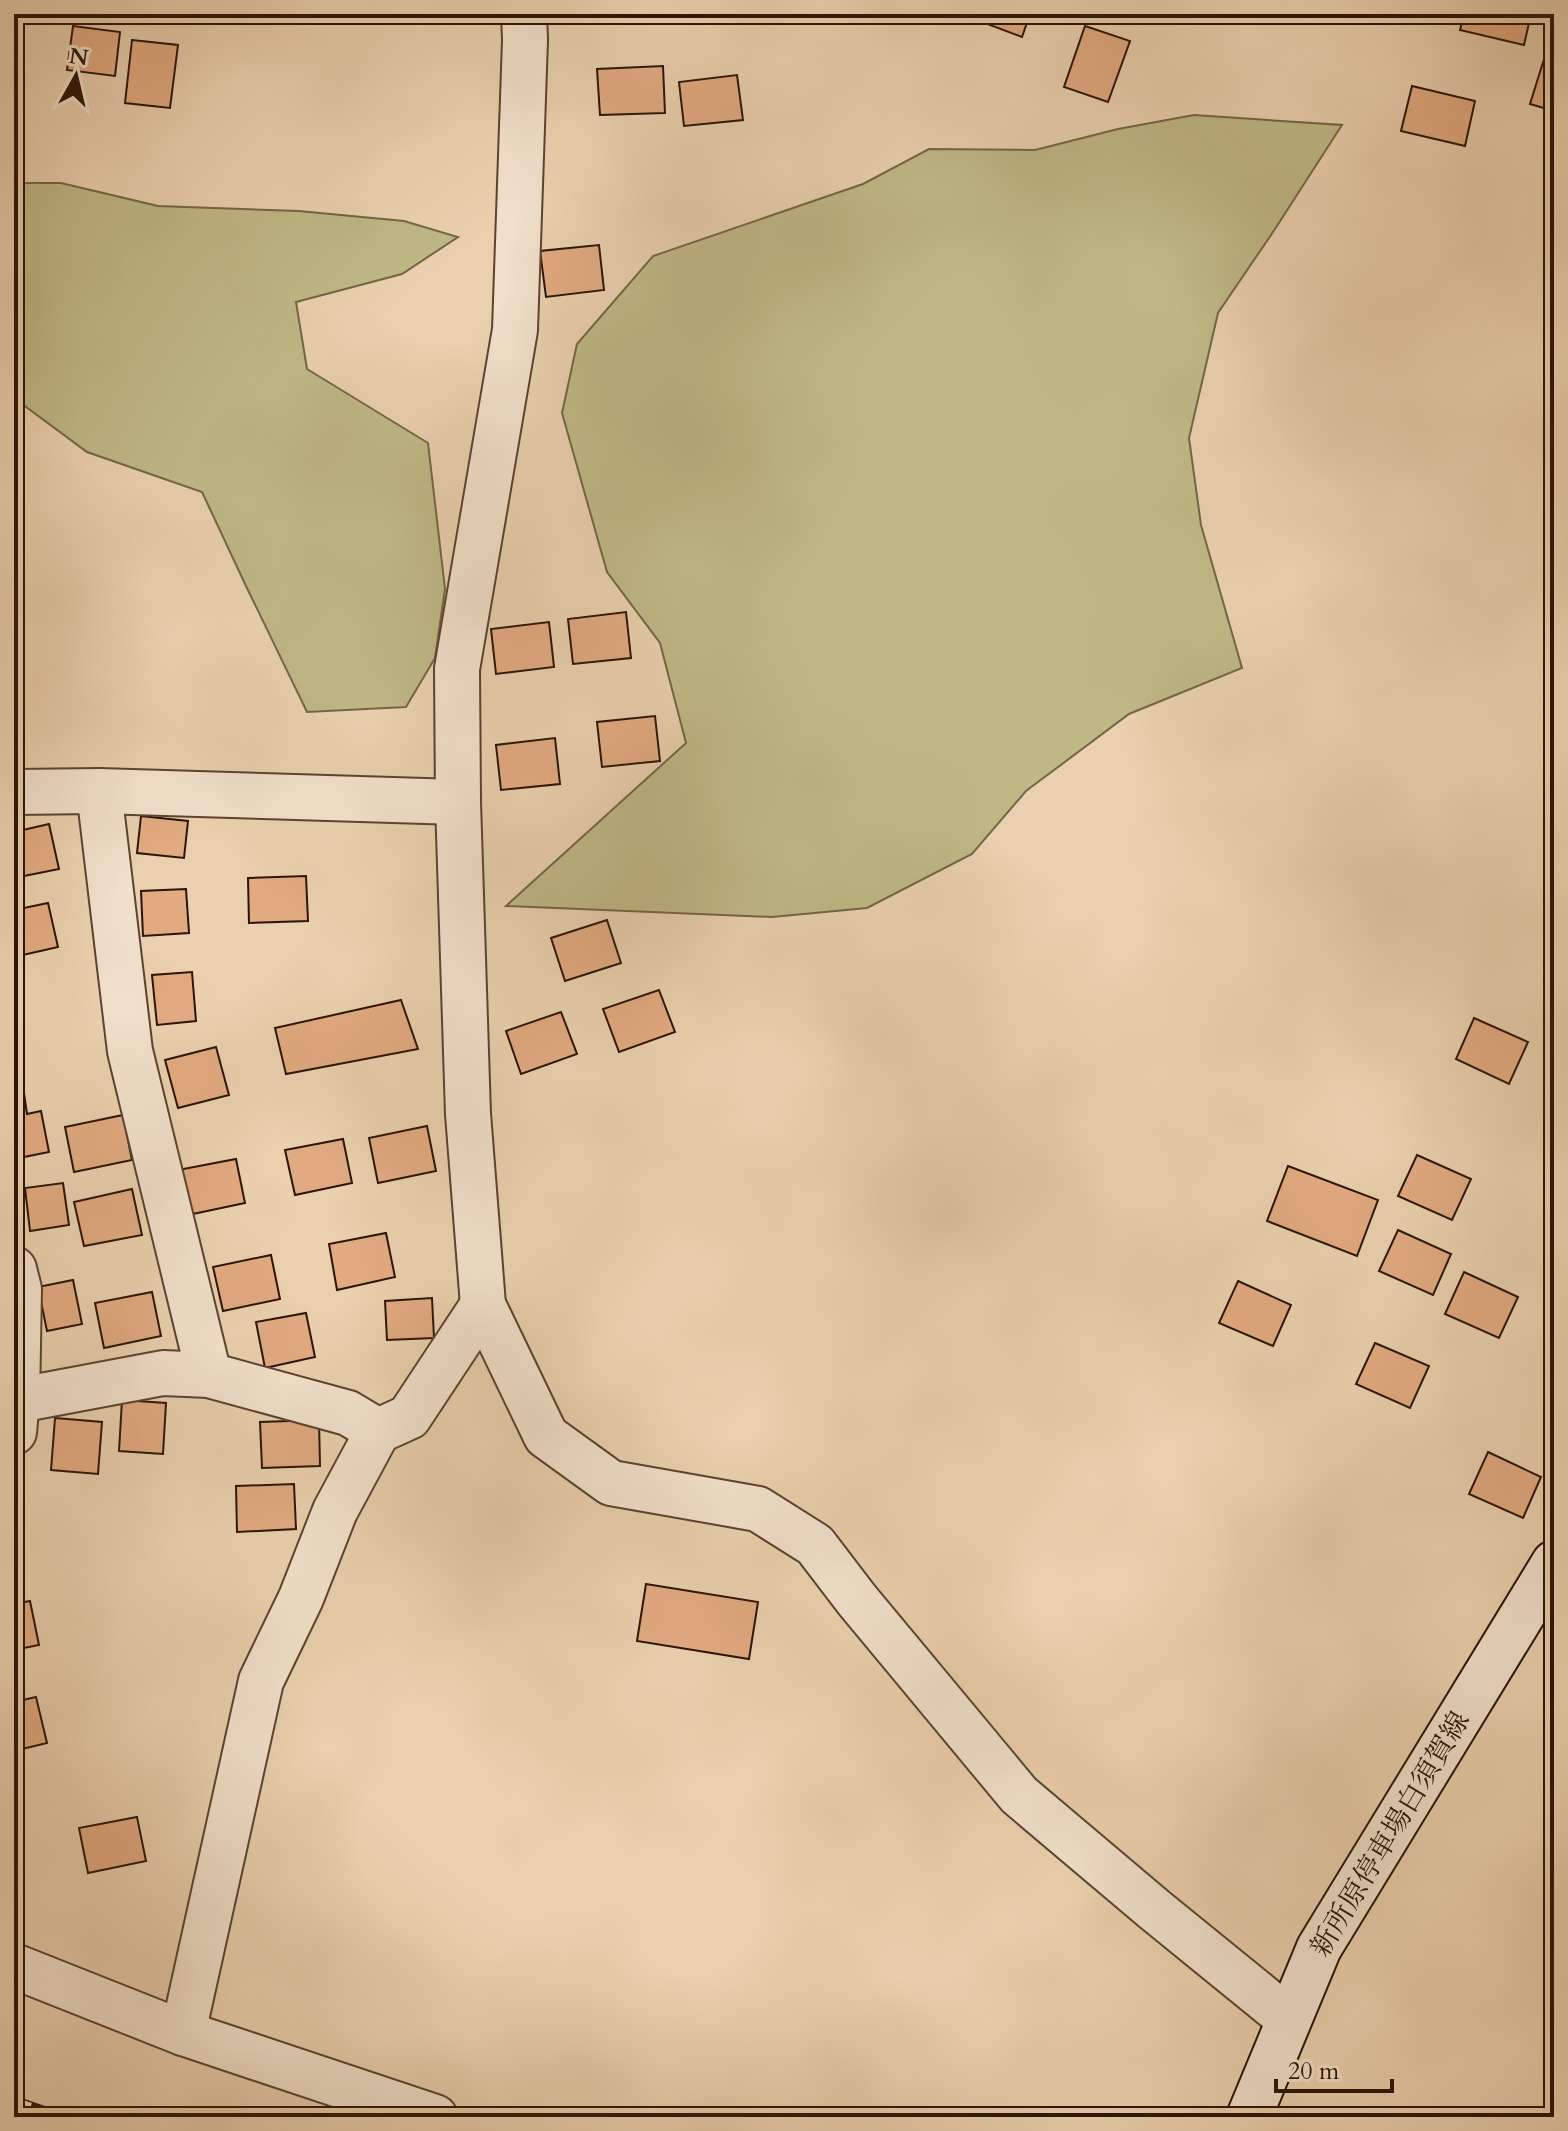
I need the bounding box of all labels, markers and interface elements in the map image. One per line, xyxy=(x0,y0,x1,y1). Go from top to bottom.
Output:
north arrow xyxy=(36,36,116,116)
text: N xyxy=(67,41,90,73)
street label: 新所原停車場白須賀線 xyxy=(1302,1704,1478,1964)
scale bar xyxy=(1276,2043,1392,2093)
text: 20 m xyxy=(1288,2055,1340,2088)

